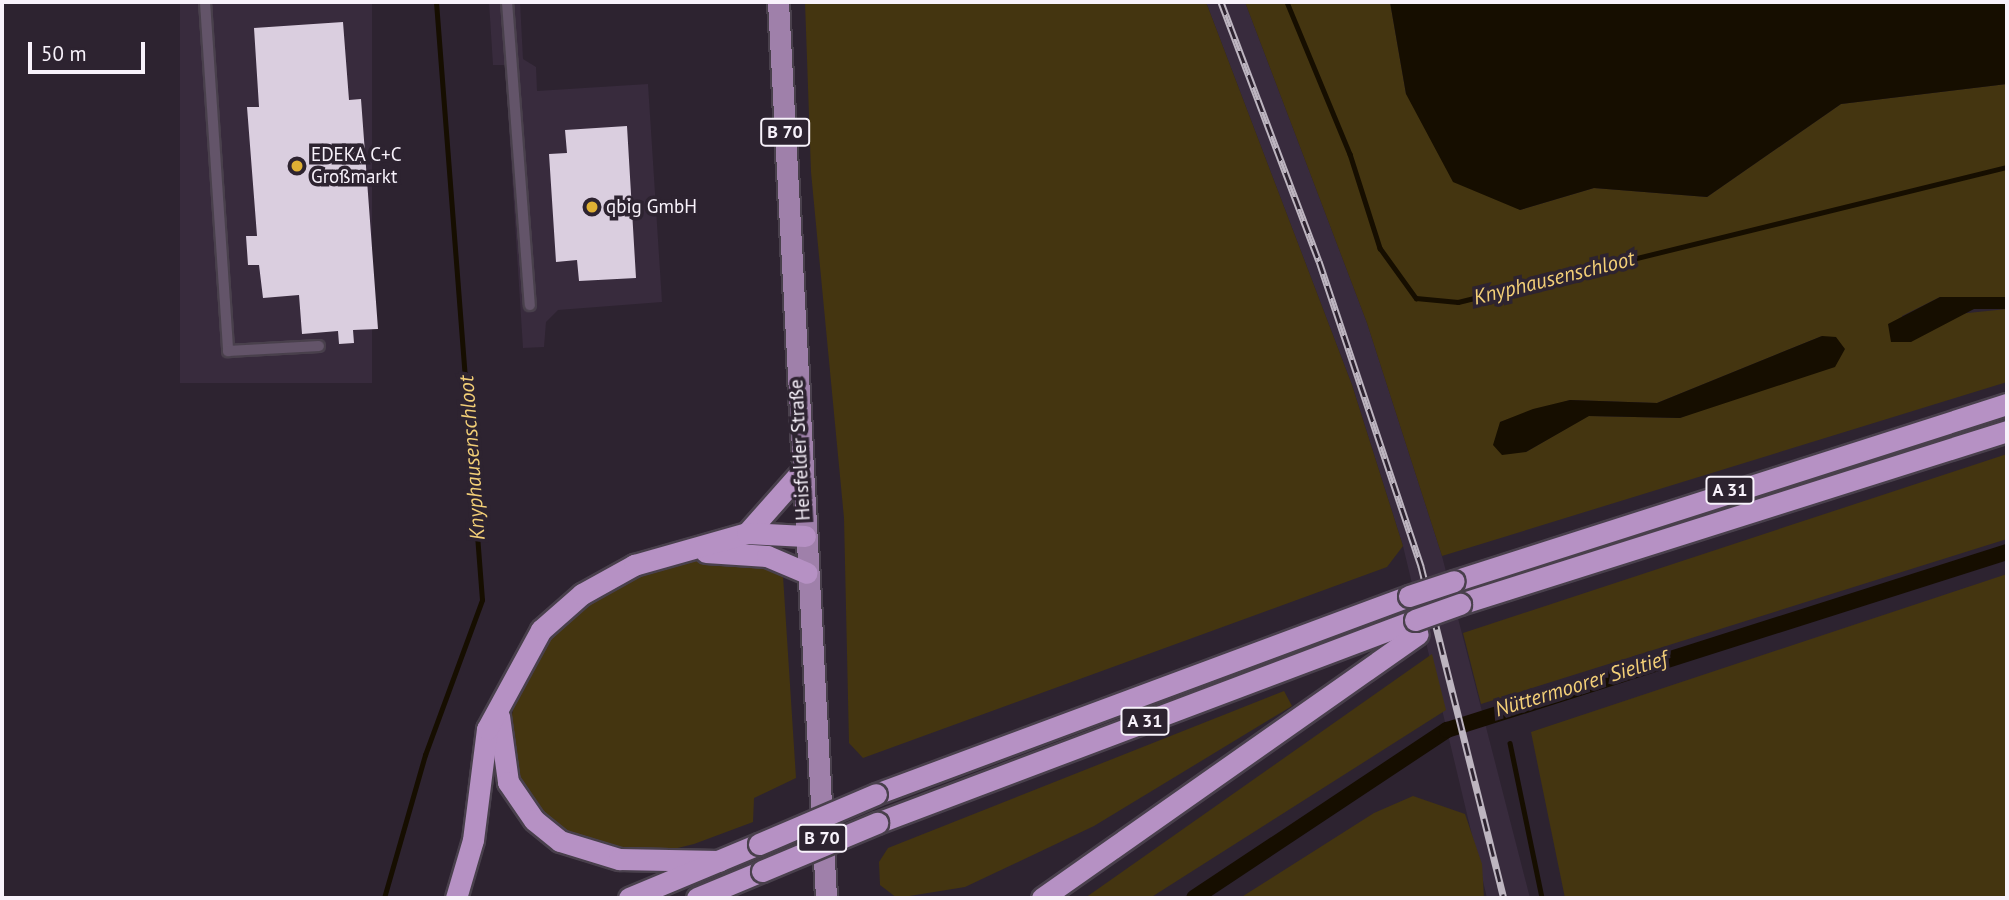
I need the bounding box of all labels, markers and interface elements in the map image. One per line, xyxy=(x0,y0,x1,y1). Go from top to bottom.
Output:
scale bar xyxy=(32,28,149,72)
text: 50 m xyxy=(41,40,87,67)
road number: B 70 xyxy=(759,118,811,146)
place label: EDEKA C+C Großmarkt xyxy=(311,144,402,188)
marker: EDEKA C+C Großmarkt xyxy=(289,158,305,174)
place label: qbig GmbH xyxy=(606,196,697,218)
marker: qbig GmbH xyxy=(584,199,600,215)
water label: Knyphausenschloot xyxy=(1471,246,1637,310)
water label: Knyphausenschloot xyxy=(454,375,490,541)
street label: Heisfelder Straße xyxy=(785,379,815,521)
road number: A 31 xyxy=(1704,476,1756,504)
water label: Nüttermoorer Sieltief xyxy=(1492,646,1670,722)
road number: A 31 xyxy=(1119,706,1171,736)
road number: B 70 xyxy=(796,824,848,852)

